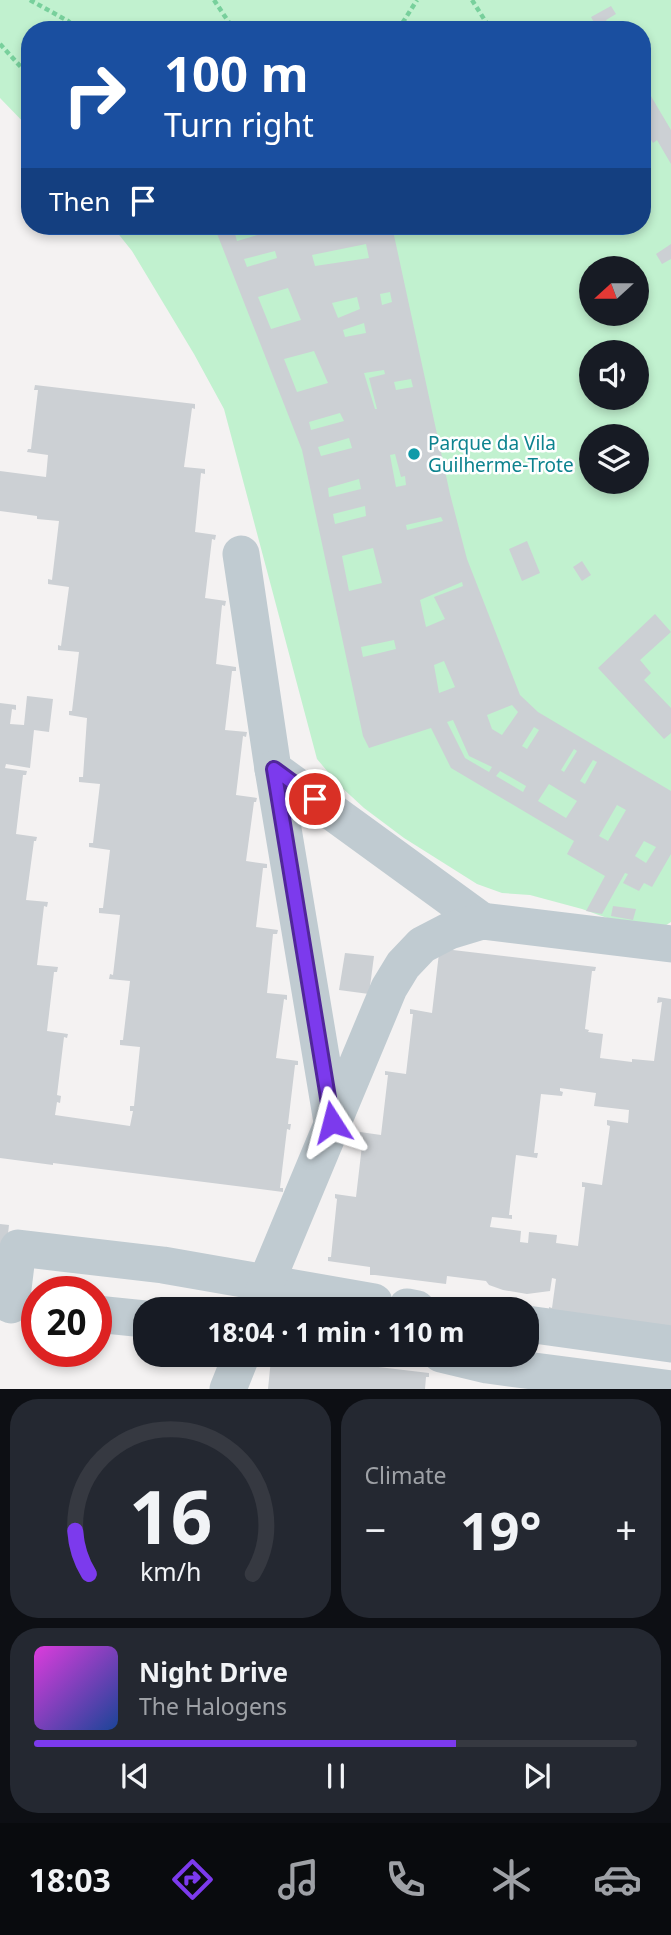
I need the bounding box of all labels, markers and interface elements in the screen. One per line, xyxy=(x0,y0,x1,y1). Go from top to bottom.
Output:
text: 100 m xyxy=(164,40,309,106)
icon: right xyxy=(49,49,140,140)
text: Turn right xyxy=(164,103,314,146)
icon: arrive xyxy=(124,182,162,220)
text: Then xyxy=(49,183,110,219)
north arrow xyxy=(579,256,649,326)
map controls xyxy=(579,256,649,494)
button: sound xyxy=(579,340,649,410)
button: layers xyxy=(579,424,649,494)
place label: Parque da Vila Guilherme-Trote xyxy=(428,430,574,478)
marker: Parque da Vila Guilherme-Trote xyxy=(406,446,422,462)
pin xyxy=(285,769,345,829)
icon: arrive xyxy=(296,780,334,818)
position arrow xyxy=(295,1085,369,1159)
speed limit sign: 20 xyxy=(21,1276,112,1367)
text: 18:04 · 1 min · 110 m xyxy=(208,1314,464,1350)
text: Climate xyxy=(365,1459,447,1491)
text: 16 xyxy=(129,1467,212,1566)
text: 19° xyxy=(460,1494,542,1565)
text: − xyxy=(365,1503,386,1555)
text: + xyxy=(615,1503,637,1555)
text: km/h xyxy=(139,1554,201,1588)
text: Night Drive xyxy=(139,1654,288,1690)
text: The Halogens xyxy=(139,1690,287,1722)
icon: previous xyxy=(116,1757,154,1795)
icon: pause xyxy=(317,1757,355,1795)
icon: next xyxy=(518,1757,556,1795)
icon: directions xyxy=(168,1855,217,1904)
icon: music xyxy=(274,1855,323,1904)
icon: phone xyxy=(381,1855,430,1904)
icon: climate xyxy=(487,1855,536,1904)
icon: car xyxy=(593,1855,642,1904)
text: 18:03 xyxy=(29,1858,111,1901)

